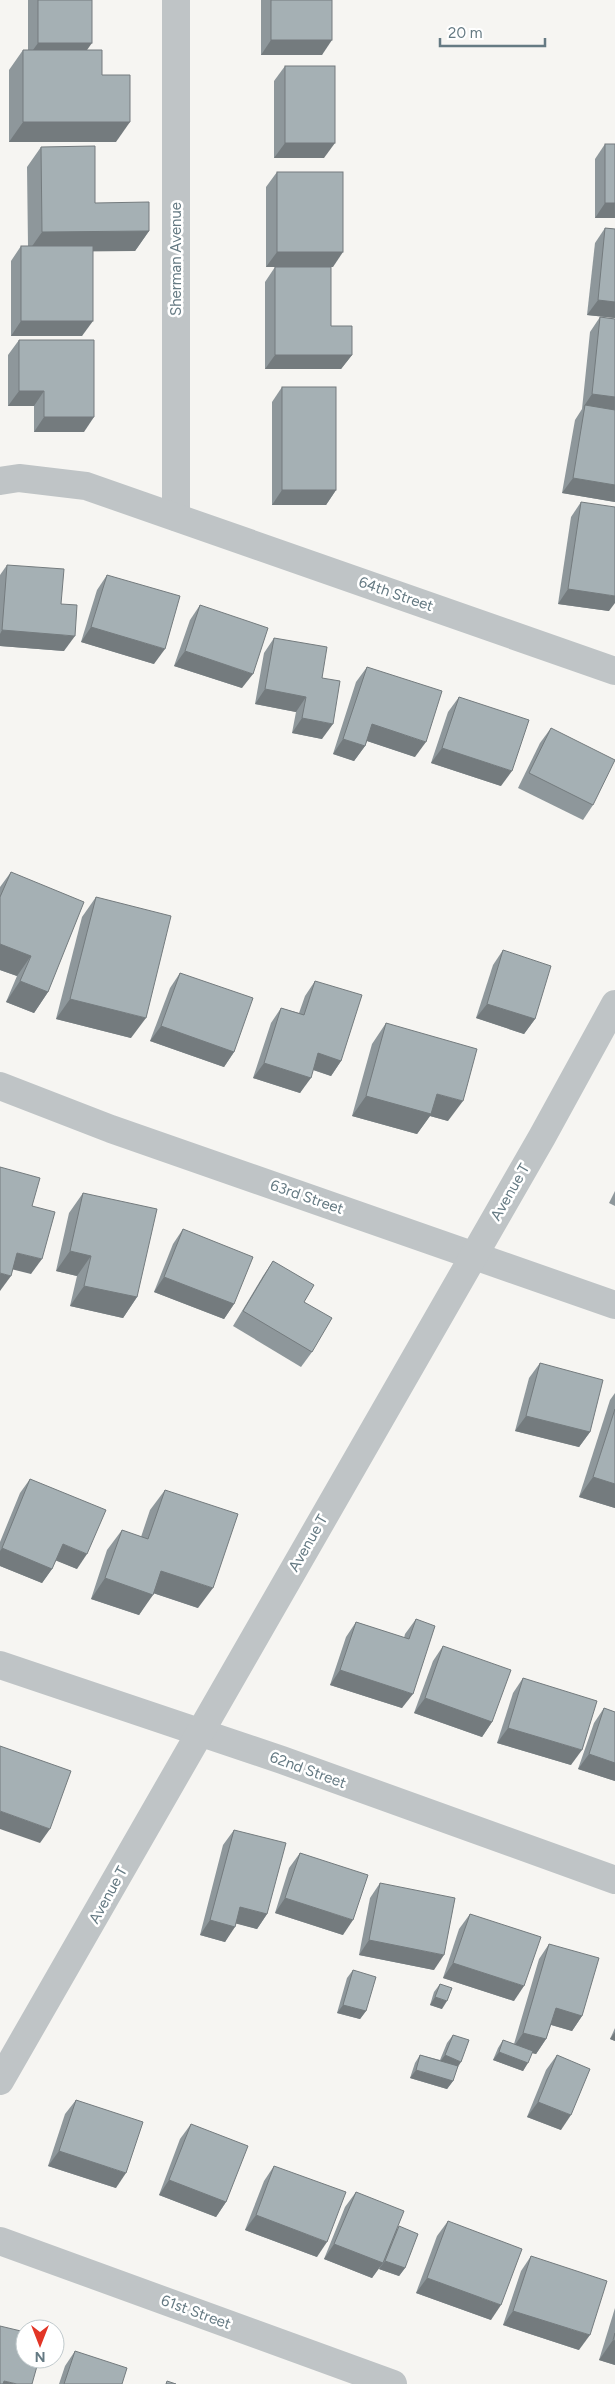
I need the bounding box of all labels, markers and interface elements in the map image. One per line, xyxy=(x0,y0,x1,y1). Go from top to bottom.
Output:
scale bar xyxy=(440,15,545,47)
text: 20 m xyxy=(448,24,482,42)
street label: Sherman Avenue xyxy=(167,202,185,316)
street label: 64th Street xyxy=(356,573,436,615)
street label: Avenue T xyxy=(487,1160,534,1224)
street label: 63rd Street xyxy=(268,1176,346,1218)
street label: Avenue T xyxy=(285,1511,332,1575)
street label: 62nd Street xyxy=(267,1748,349,1792)
street label: Avenue T xyxy=(85,1863,131,1927)
street label: 61st Street xyxy=(159,2291,234,2333)
north arrow xyxy=(15,2319,65,2369)
text: N xyxy=(35,2348,45,2365)

